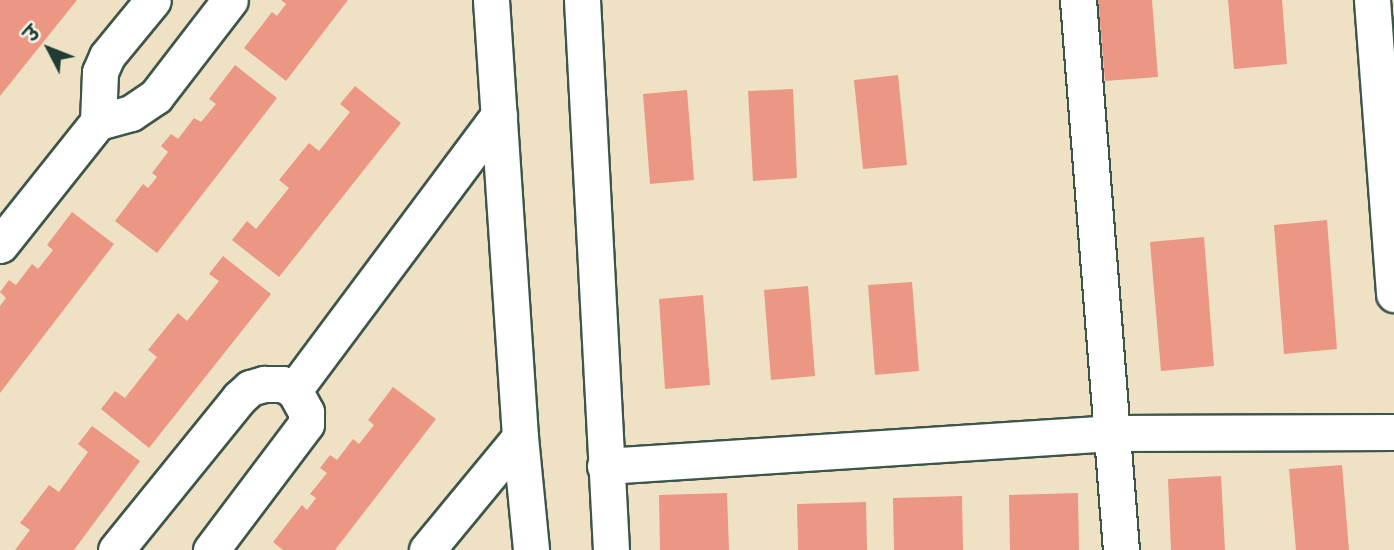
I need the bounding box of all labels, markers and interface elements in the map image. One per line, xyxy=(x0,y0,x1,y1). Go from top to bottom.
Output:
north arrow xyxy=(14,14,84,84)
text: उ xyxy=(19,21,47,48)

